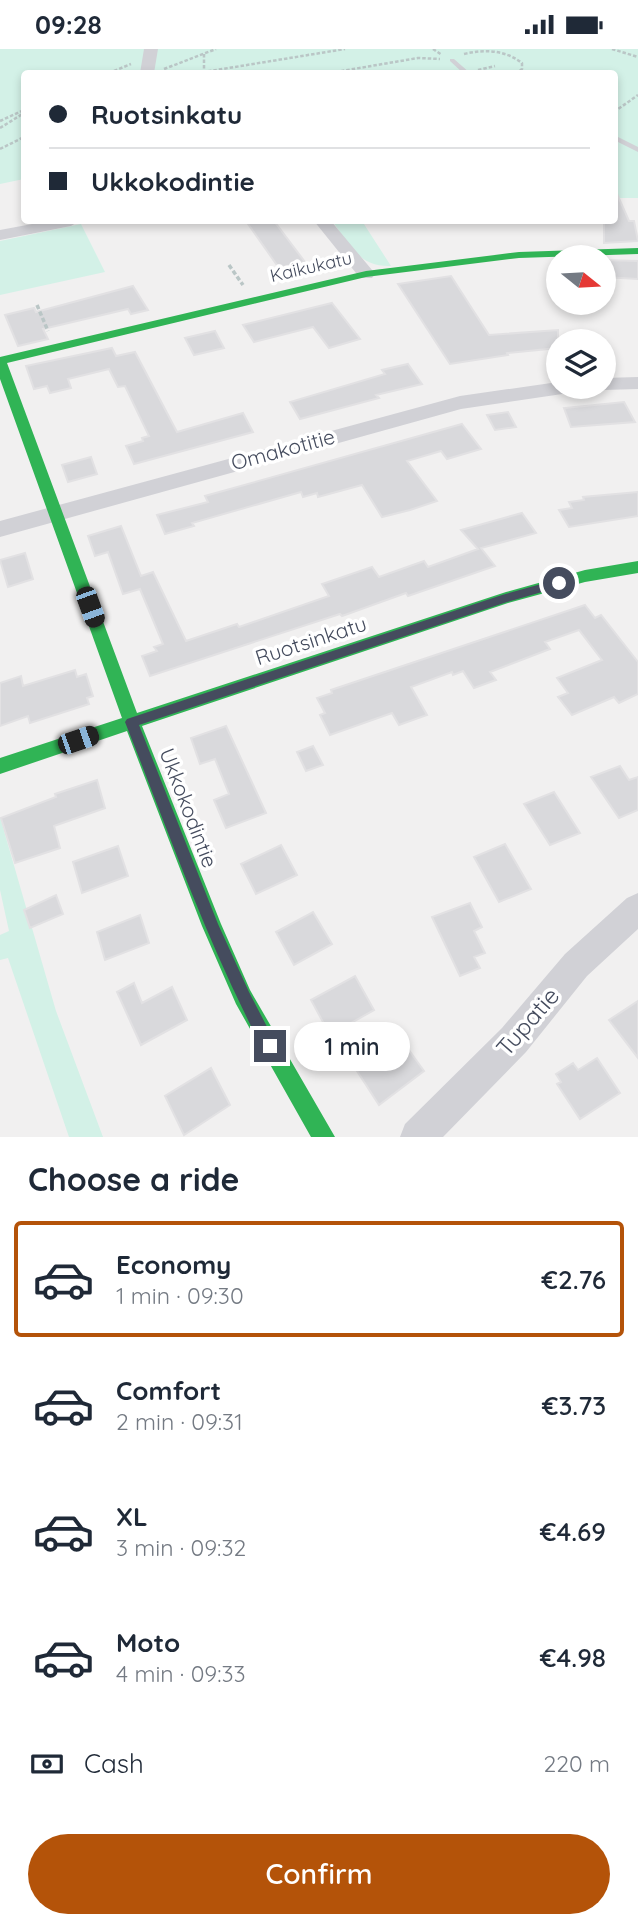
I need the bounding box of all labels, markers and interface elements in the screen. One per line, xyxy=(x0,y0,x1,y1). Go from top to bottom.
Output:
text: 09:28 xyxy=(35,8,102,41)
text: Ruotsinkatu xyxy=(91,98,242,131)
text: Ukkokodintie xyxy=(91,165,255,198)
north arrow xyxy=(546,245,616,315)
map controls xyxy=(546,245,616,399)
street label: Kaikukatu xyxy=(268,246,354,287)
button: layers xyxy=(546,329,616,399)
street label: Omakotitie xyxy=(228,423,338,475)
route start xyxy=(543,567,575,599)
car xyxy=(73,584,108,630)
street label: Ruotsinkatu xyxy=(252,610,370,670)
car xyxy=(55,723,102,757)
street label: Ukkokodintie xyxy=(154,744,224,871)
street label: Tupatie xyxy=(489,981,565,1062)
callout: 1 min xyxy=(294,1021,410,1070)
route end xyxy=(254,1030,286,1062)
text: 1 min xyxy=(324,1032,380,1061)
text: Choose a ride xyxy=(28,1159,240,1199)
icon: car xyxy=(32,1248,95,1311)
text: Economy xyxy=(116,1248,231,1281)
text: €2.76 xyxy=(541,1263,606,1296)
text: 1 min · 09:30 xyxy=(116,1281,244,1310)
icon: car xyxy=(32,1374,95,1437)
text: Comfort xyxy=(116,1374,221,1407)
text: €3.73 xyxy=(542,1389,606,1422)
text: 2 min · 09:31 xyxy=(116,1407,243,1436)
icon: car xyxy=(32,1500,95,1563)
text: XL xyxy=(116,1500,148,1533)
text: €4.69 xyxy=(540,1515,606,1548)
text: 3 min · 09:32 xyxy=(116,1533,246,1562)
icon: car xyxy=(32,1626,95,1689)
text: Moto xyxy=(116,1626,180,1659)
text: €4.98 xyxy=(540,1641,606,1674)
text: 4 min · 09:33 xyxy=(116,1659,246,1688)
icon: cash xyxy=(28,1745,66,1783)
text: Cash xyxy=(84,1747,144,1780)
text: 220 m xyxy=(544,1749,610,1778)
button: Confirm xyxy=(28,1834,610,1914)

